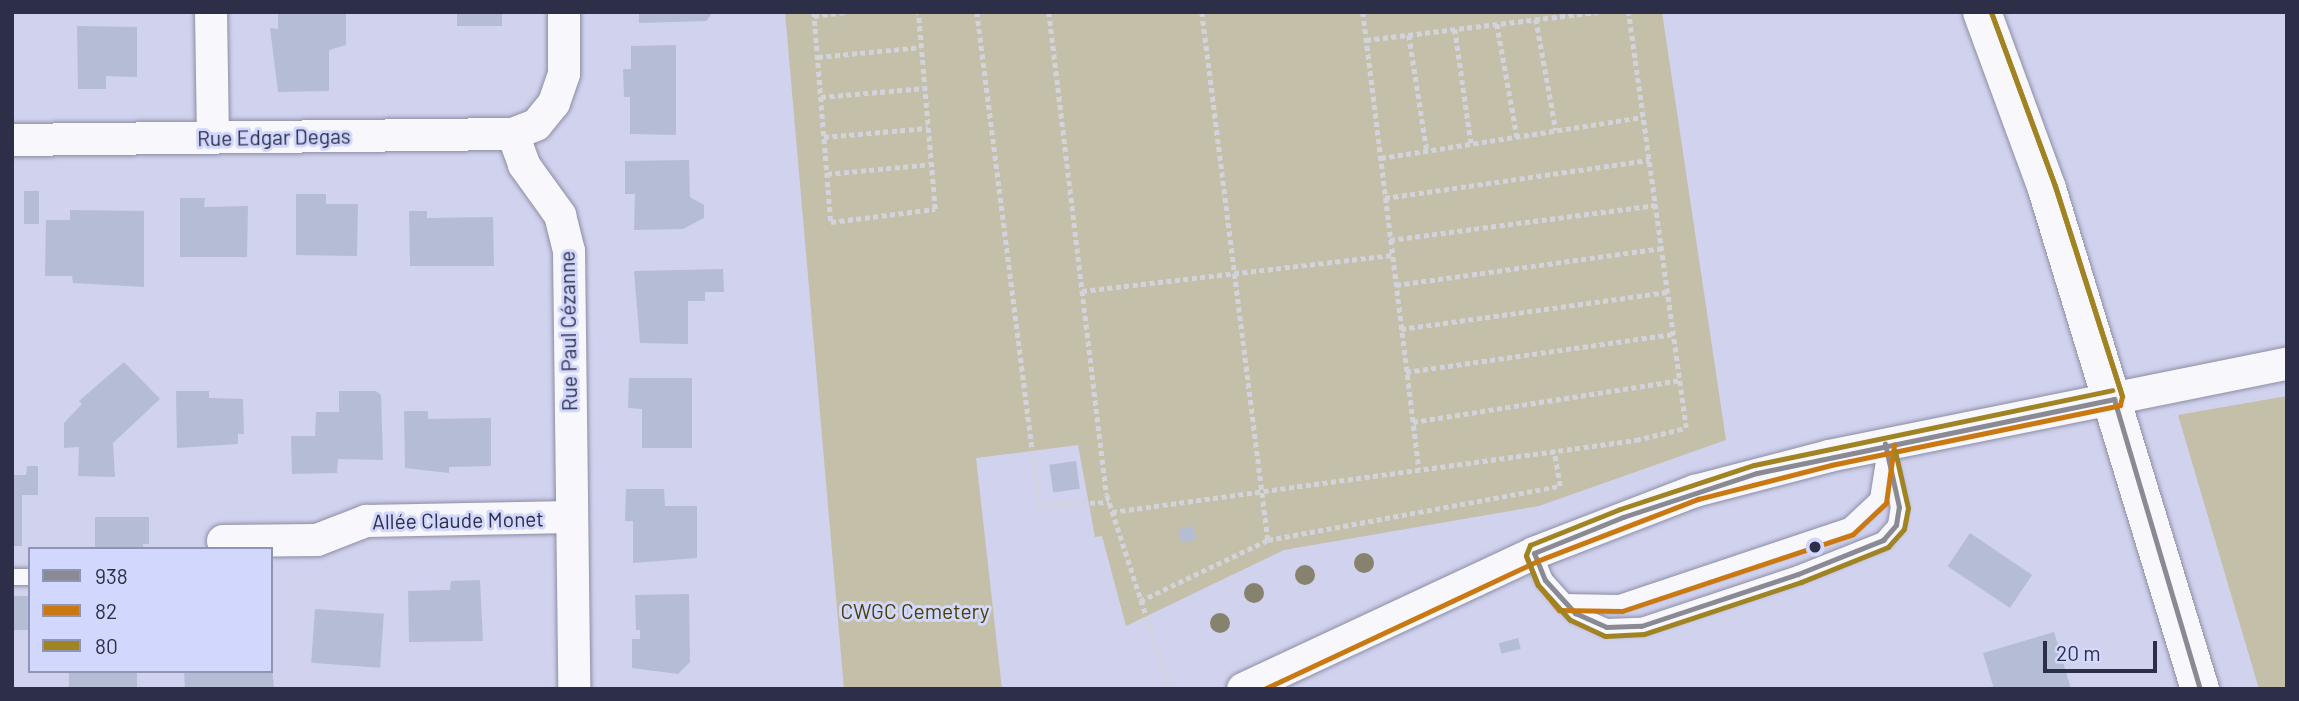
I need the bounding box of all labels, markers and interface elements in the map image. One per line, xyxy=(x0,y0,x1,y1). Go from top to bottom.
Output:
street label: Rue Edgar Degas xyxy=(197,123,351,151)
street label: Rue Paul Cézanne xyxy=(554,251,582,411)
street label: Allée Claude Monet xyxy=(372,506,544,534)
unlabelled marker xyxy=(1808,540,1822,554)
legend xyxy=(28,547,273,673)
text: 938 xyxy=(95,563,128,588)
text: 82 xyxy=(95,598,117,623)
park label: CWGC Cemetery xyxy=(840,598,990,624)
scale bar xyxy=(2047,628,2161,672)
text: 80 xyxy=(95,633,118,658)
text: 20 m xyxy=(2056,640,2101,665)

